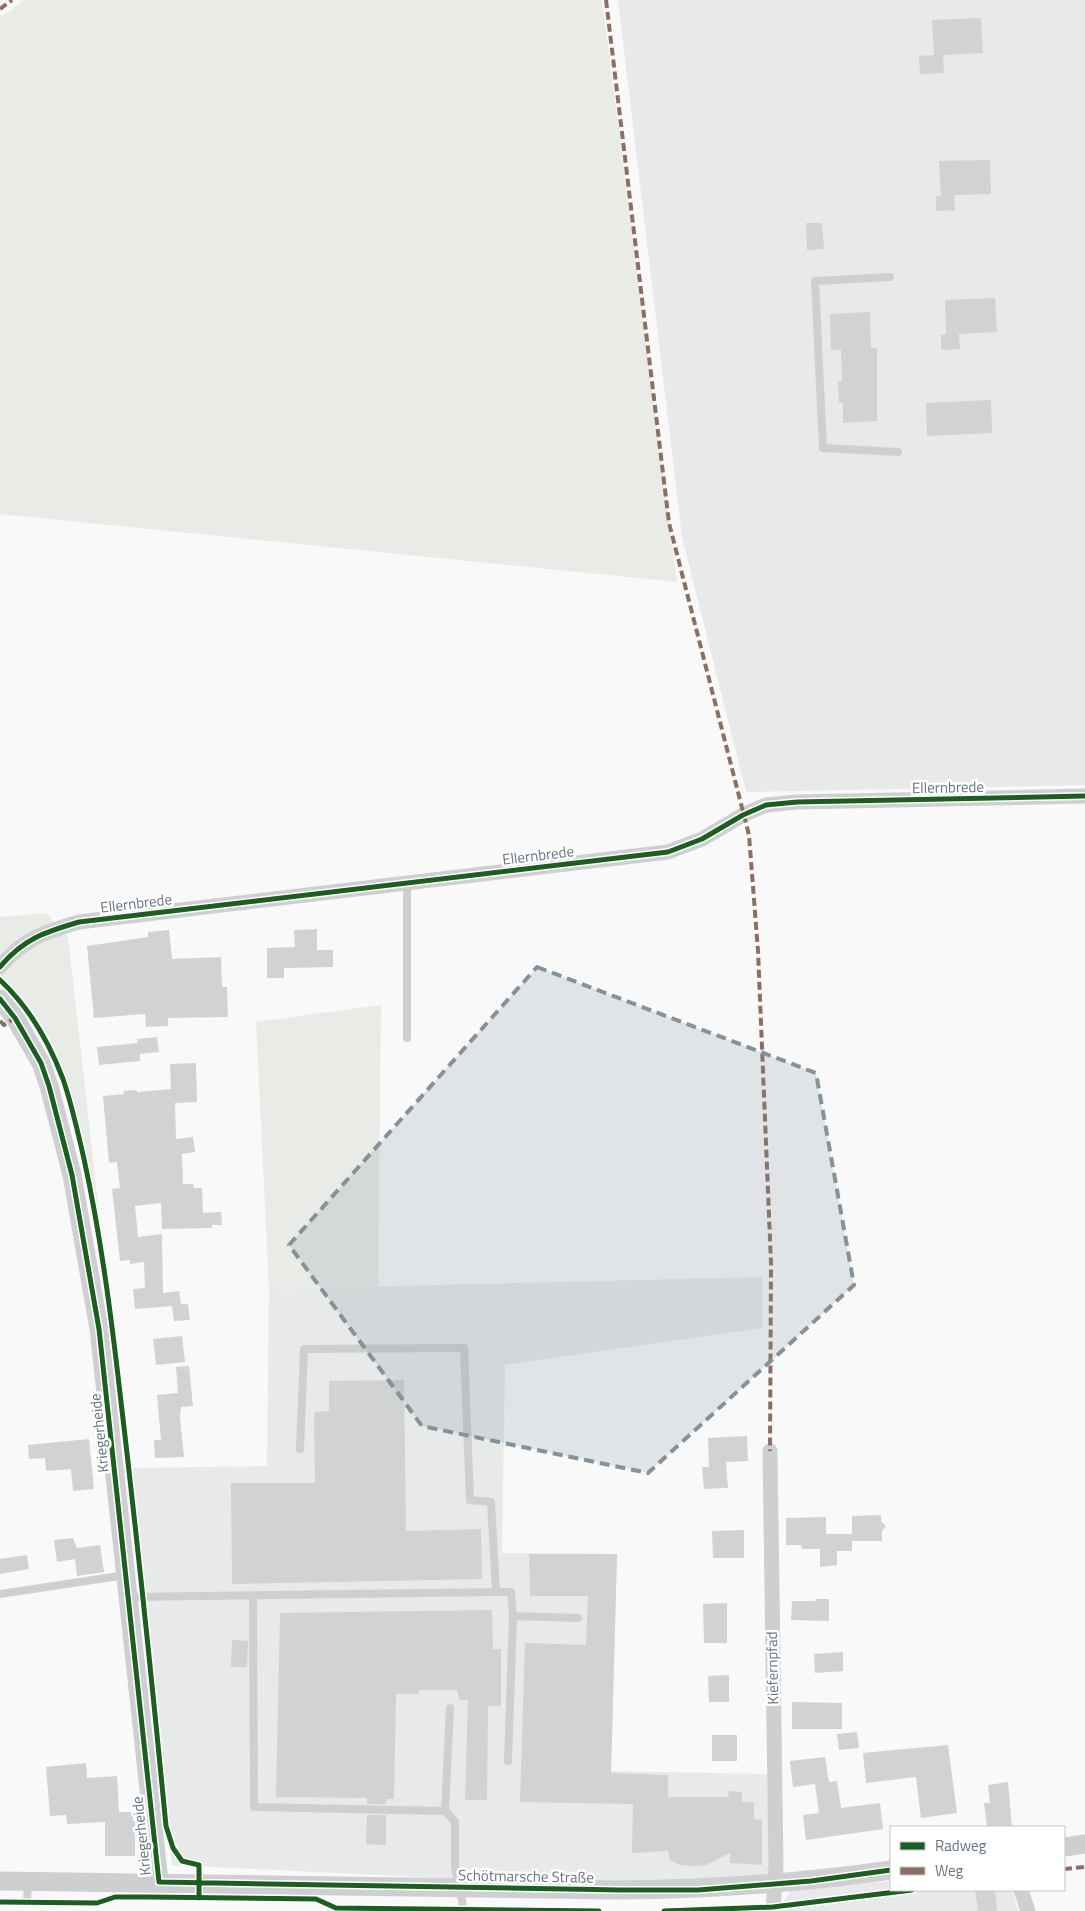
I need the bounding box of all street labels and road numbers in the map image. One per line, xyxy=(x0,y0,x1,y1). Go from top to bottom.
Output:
street label: Ellernbrede xyxy=(912,775,984,799)
street label: Ellernbrede xyxy=(501,839,575,871)
street label: Ellernbrede xyxy=(99,887,173,919)
street label: Kriegerheide xyxy=(83,1392,115,1474)
street label: Kiefernpfad xyxy=(760,1631,784,1705)
street label: Kriegerheide xyxy=(125,1795,157,1877)
street label: Schötmarsche Straße xyxy=(458,1863,594,1889)

